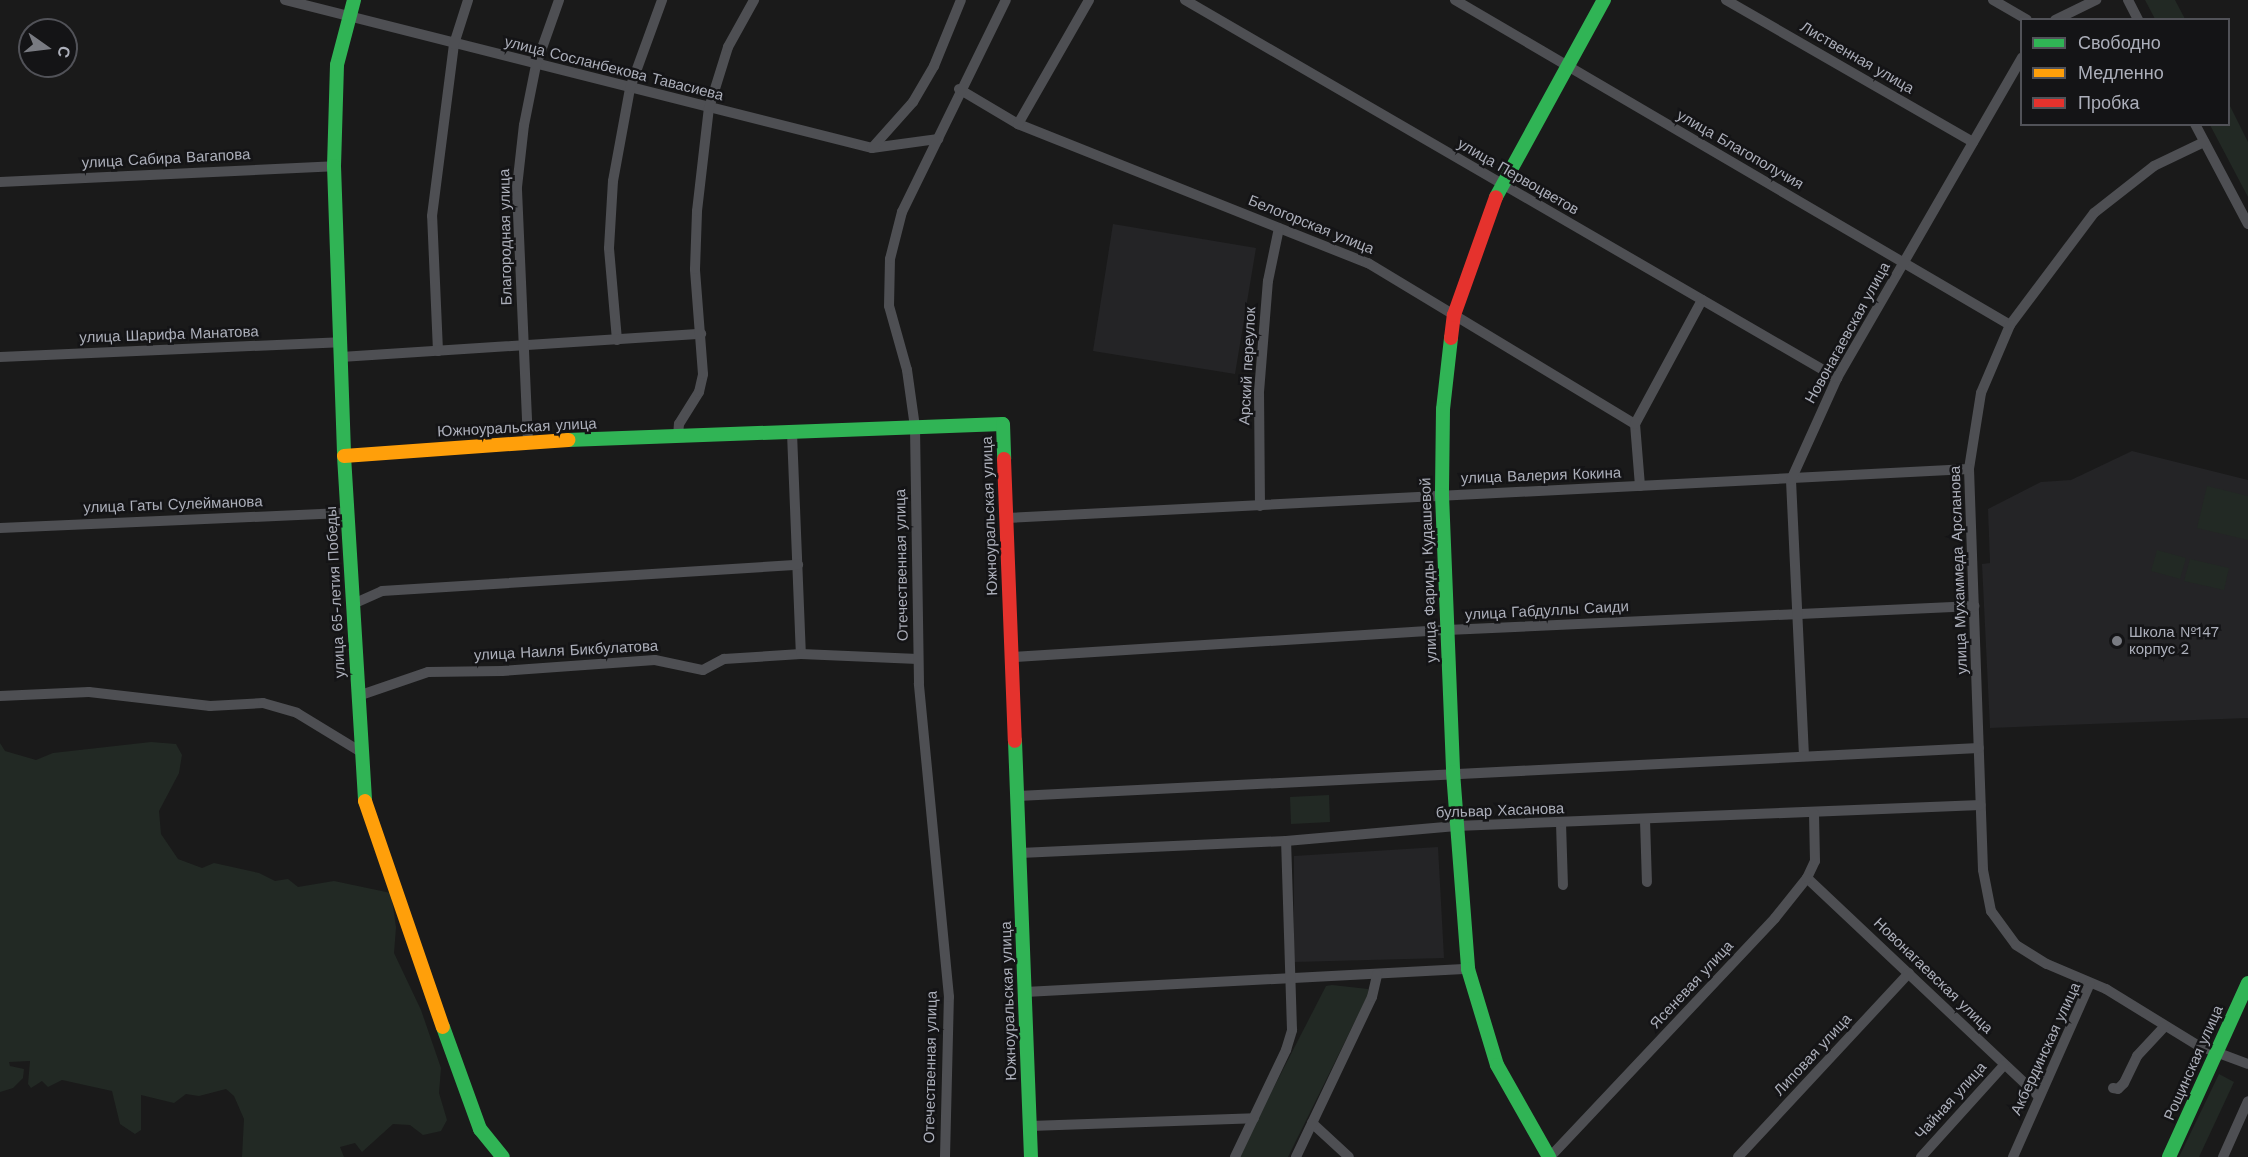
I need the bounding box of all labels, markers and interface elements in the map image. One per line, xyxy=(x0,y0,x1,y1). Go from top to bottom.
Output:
north arrow xyxy=(18,18,78,78)
street label: Лиственная улица xyxy=(1797,18,1917,98)
legend xyxy=(2020,18,2230,126)
text: Свободно xyxy=(2078,32,2161,53)
street label: улица Сосланбекова Тавасиева xyxy=(503,33,725,105)
text: С xyxy=(53,44,75,60)
text: Медленно xyxy=(2078,62,2164,83)
text: Пробка xyxy=(2078,92,2140,113)
street label: улица Благополучия xyxy=(1673,106,1807,194)
street label: улица Первоцветов xyxy=(1454,135,1582,219)
street label: улица Сабира Вагапова xyxy=(81,146,251,172)
street label: Благородная улица xyxy=(496,169,516,305)
street label: Белогорская улица xyxy=(1246,192,1376,258)
street label: Новонагаевская улица xyxy=(1802,259,1894,407)
street label: Арский переулок xyxy=(1236,306,1260,426)
street label: улица Шарифа Манатова xyxy=(79,323,259,347)
street label: Южноуральская улица xyxy=(437,415,597,441)
street label: Южноуральская улица xyxy=(978,436,1002,596)
street label: улица Валерия Кокина xyxy=(1461,464,1621,488)
street label: улица Мухаммеда Арсланова xyxy=(1946,465,1972,675)
street label: улица Фариды Кудашевой xyxy=(1417,477,1441,663)
street label: Отечественная улица xyxy=(892,489,912,641)
street label: улица Гаты Сулейманова xyxy=(83,493,263,517)
street label: улица 65-летия Победы xyxy=(323,506,349,678)
street label: улица Габдуллы Саиди xyxy=(1465,598,1629,624)
place label: Школа №147 корпус 2 xyxy=(2129,623,2219,658)
marker: Школа №147 корпус 2 xyxy=(2110,634,2124,648)
street label: улица Наиля Бикбулатова xyxy=(473,637,659,665)
street label: бульвар Хасанова xyxy=(1435,800,1565,822)
street label: Новонагаевская улица xyxy=(1870,914,1996,1038)
street label: Южноуральская улица xyxy=(997,921,1021,1081)
street label: Ясеневая улица xyxy=(1647,937,1737,1033)
street label: Акбердинская улица xyxy=(2007,980,2085,1118)
street label: Отечественная улица xyxy=(921,991,941,1143)
street label: Рощинская улица xyxy=(2161,1003,2227,1123)
street label: Липовая улица xyxy=(1771,1010,1855,1100)
street label: Чайная улица xyxy=(1912,1059,1990,1143)

